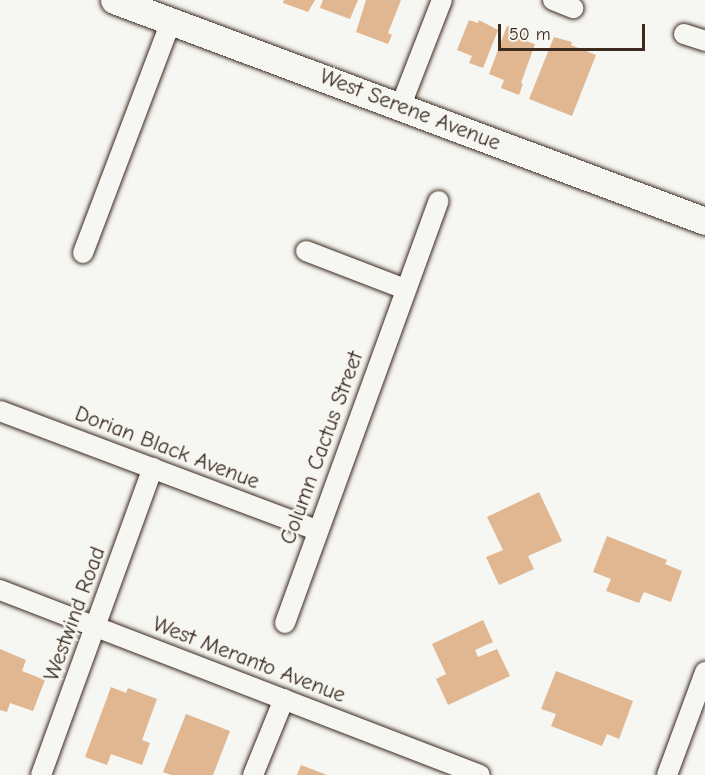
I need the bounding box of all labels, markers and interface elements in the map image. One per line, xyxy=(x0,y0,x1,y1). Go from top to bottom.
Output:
scale bar xyxy=(501,12,648,50)
text: 50 m xyxy=(509,24,551,45)
street label: West Serene Avenue xyxy=(316,63,504,157)
street label: Column Cactus Street xyxy=(275,348,369,548)
street label: Dorian Black Avenue xyxy=(71,401,263,495)
street label: Westwind Road xyxy=(39,543,111,685)
street label: West Meranto Avenue xyxy=(149,611,349,709)

